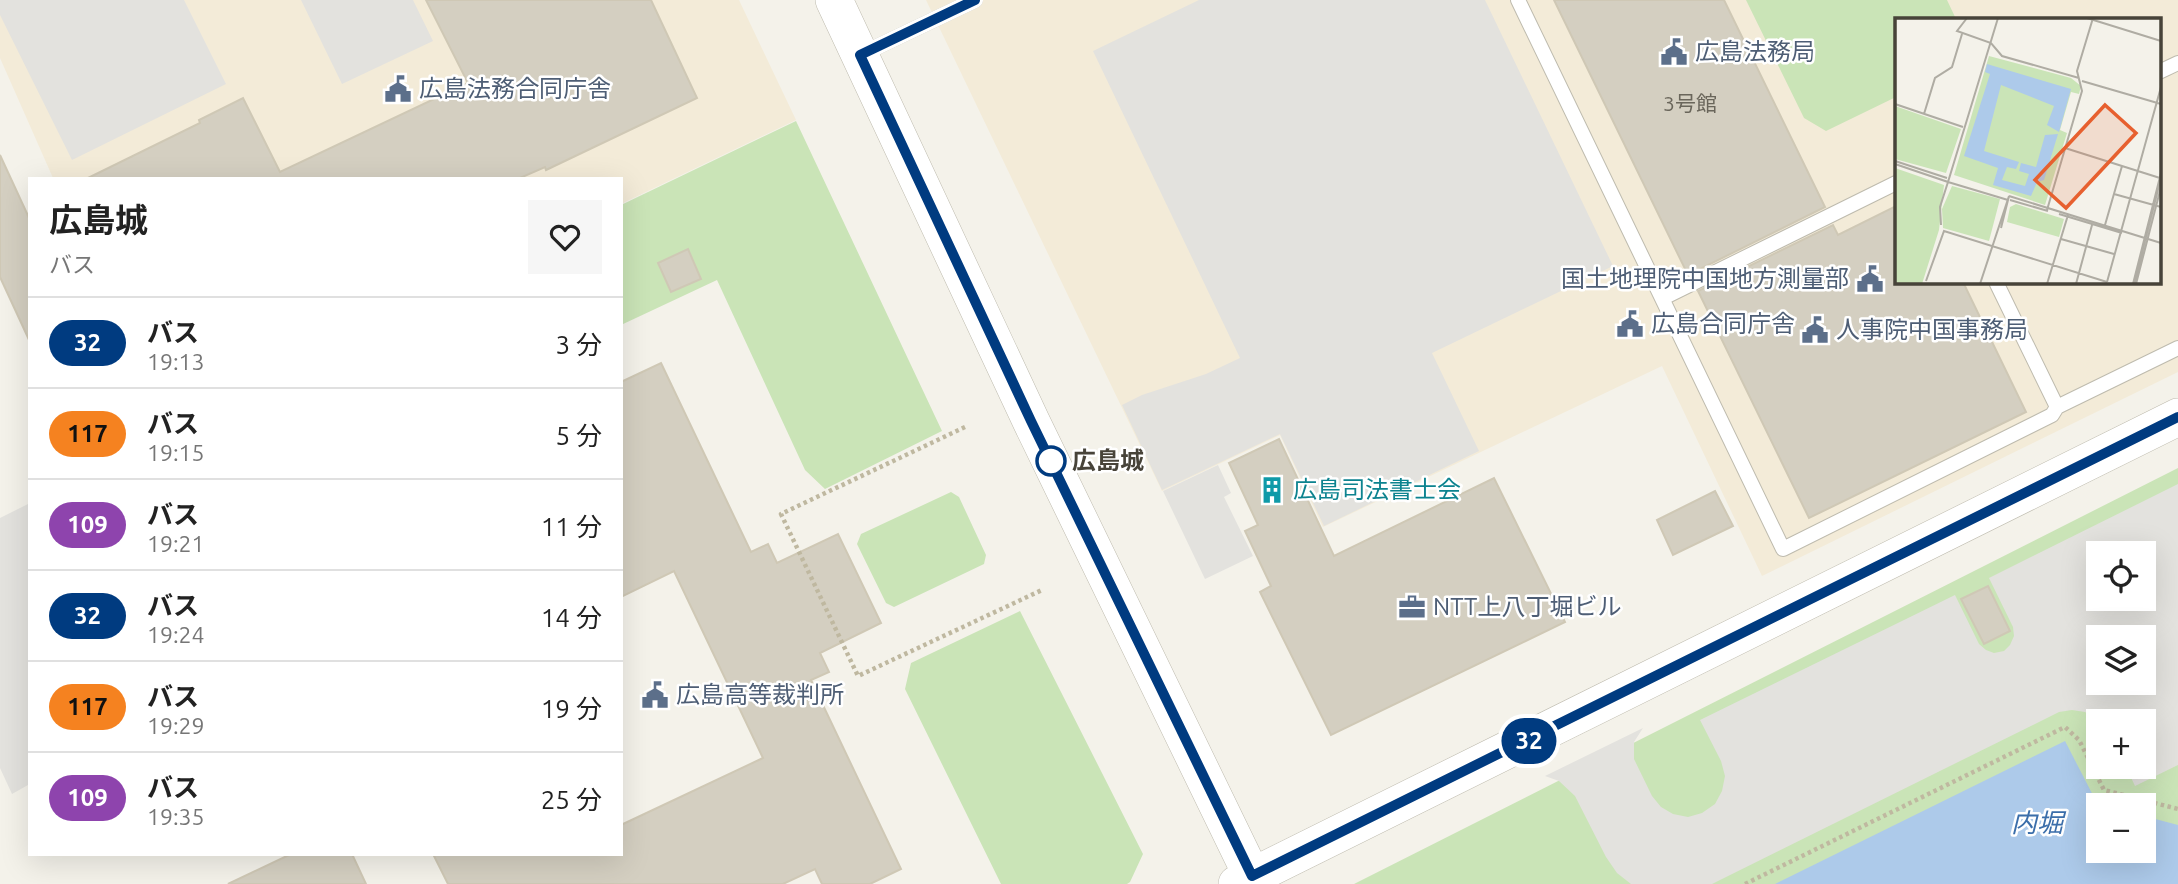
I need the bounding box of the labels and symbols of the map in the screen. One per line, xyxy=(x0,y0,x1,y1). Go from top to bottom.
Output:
inset map xyxy=(1895,18,2160,284)
public building icon: 広島法務局 xyxy=(1659,37,1689,67)
place label: 広島法務局 xyxy=(1695,38,1815,65)
public building icon: 広島法務合同庁舎 xyxy=(383,74,413,104)
place label: 広島法務合同庁舎 xyxy=(419,75,611,102)
house number: 3号館 xyxy=(1663,91,1717,115)
public building icon: 国土地理院中国地方測量部 xyxy=(1855,264,1885,294)
place label: 国土地理院中国地方測量部 xyxy=(1561,265,1849,292)
public building icon: 広島合同庁舎 xyxy=(1615,309,1645,339)
place label: 広島合同庁舎 xyxy=(1651,310,1795,337)
public building icon: 人事院中国事務局 xyxy=(1800,315,1830,345)
place label: 人事院中国事務局 xyxy=(1836,316,2028,343)
marker: 広島城 xyxy=(1036,446,1066,476)
place label: 広島城 xyxy=(1072,447,1144,474)
building icon: 広島司法書士会 xyxy=(1257,475,1287,505)
place label: 広島司法書士会 xyxy=(1293,476,1461,503)
office icon: NTT上八丁堀ビル xyxy=(1397,592,1427,622)
place label: NTT上八丁堀ビル xyxy=(1433,593,1621,620)
public building icon: 広島高等裁判所 xyxy=(640,680,670,710)
place label: 広島高等裁判所 xyxy=(676,681,844,708)
line badge: 32 xyxy=(1498,718,1560,764)
water label: 内堀 xyxy=(2011,808,2067,837)

